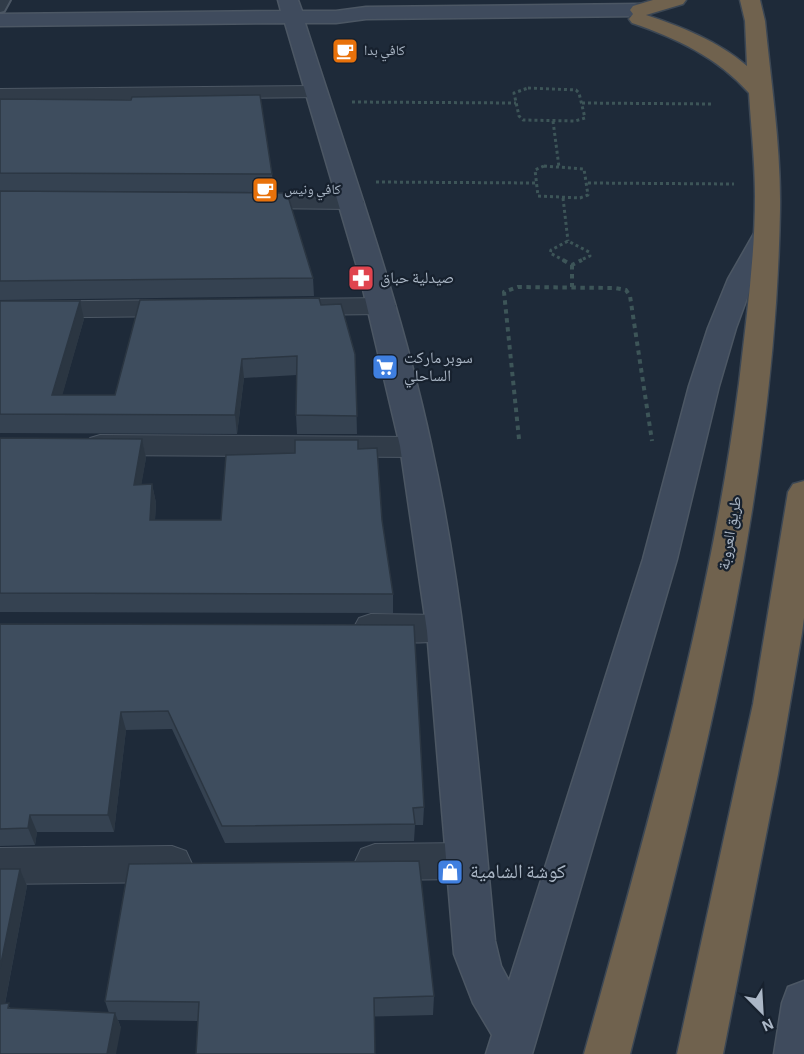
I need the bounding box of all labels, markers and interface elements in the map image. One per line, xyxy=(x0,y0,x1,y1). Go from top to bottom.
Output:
cafe icon: كافي بدا xyxy=(330,36,360,66)
place label: كافي بدا xyxy=(364,44,405,62)
cafe icon: كافي ونيس xyxy=(250,175,280,205)
place label: كافي ونيس xyxy=(284,183,341,201)
pharmacy icon: صيدلية حباق xyxy=(346,263,376,293)
place label: صيدلية حباق xyxy=(380,270,454,288)
place label: سوبر ماركت الساحلي xyxy=(404,350,473,388)
supermarket icon: سوبر ماركت الساحلي xyxy=(370,352,400,382)
street label: طريق العروبة xyxy=(716,495,746,572)
shop icon: كوشة الشامية xyxy=(435,857,465,887)
place label: كوشة الشامية xyxy=(470,862,566,882)
north arrow xyxy=(732,982,792,1042)
text: N xyxy=(759,1015,776,1034)

